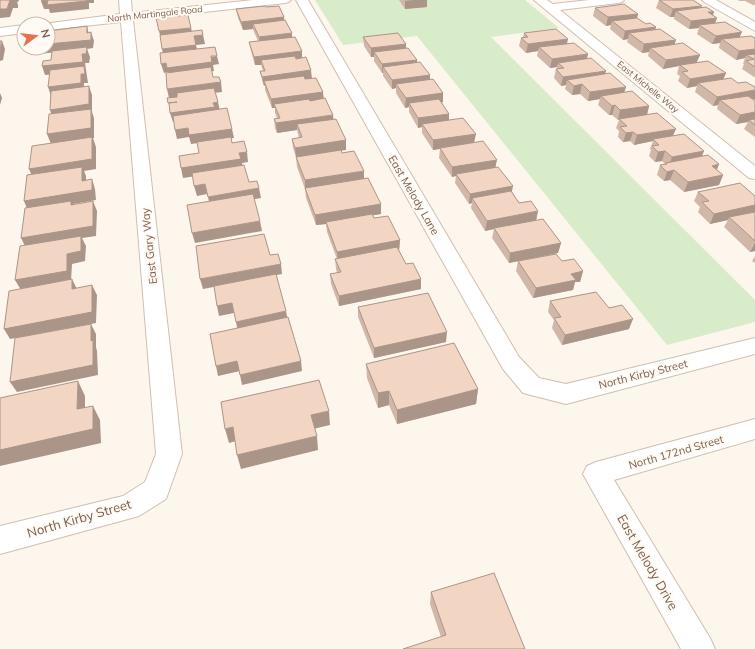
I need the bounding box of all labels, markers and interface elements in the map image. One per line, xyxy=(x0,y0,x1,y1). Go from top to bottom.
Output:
street label: North Martingale Road xyxy=(107,3,203,24)
north arrow xyxy=(16,16,56,56)
text: N xyxy=(38,28,53,39)
street label: East Michelle Way xyxy=(615,58,682,116)
street label: East Melody Lane xyxy=(385,153,443,237)
street label: East Gary Way xyxy=(138,207,160,285)
street label: North Kirby Street xyxy=(597,356,689,392)
street label: North 172nd Street xyxy=(627,432,725,472)
street label: North Kirby Street xyxy=(25,495,133,541)
street label: East Melody Drive xyxy=(614,511,682,613)

